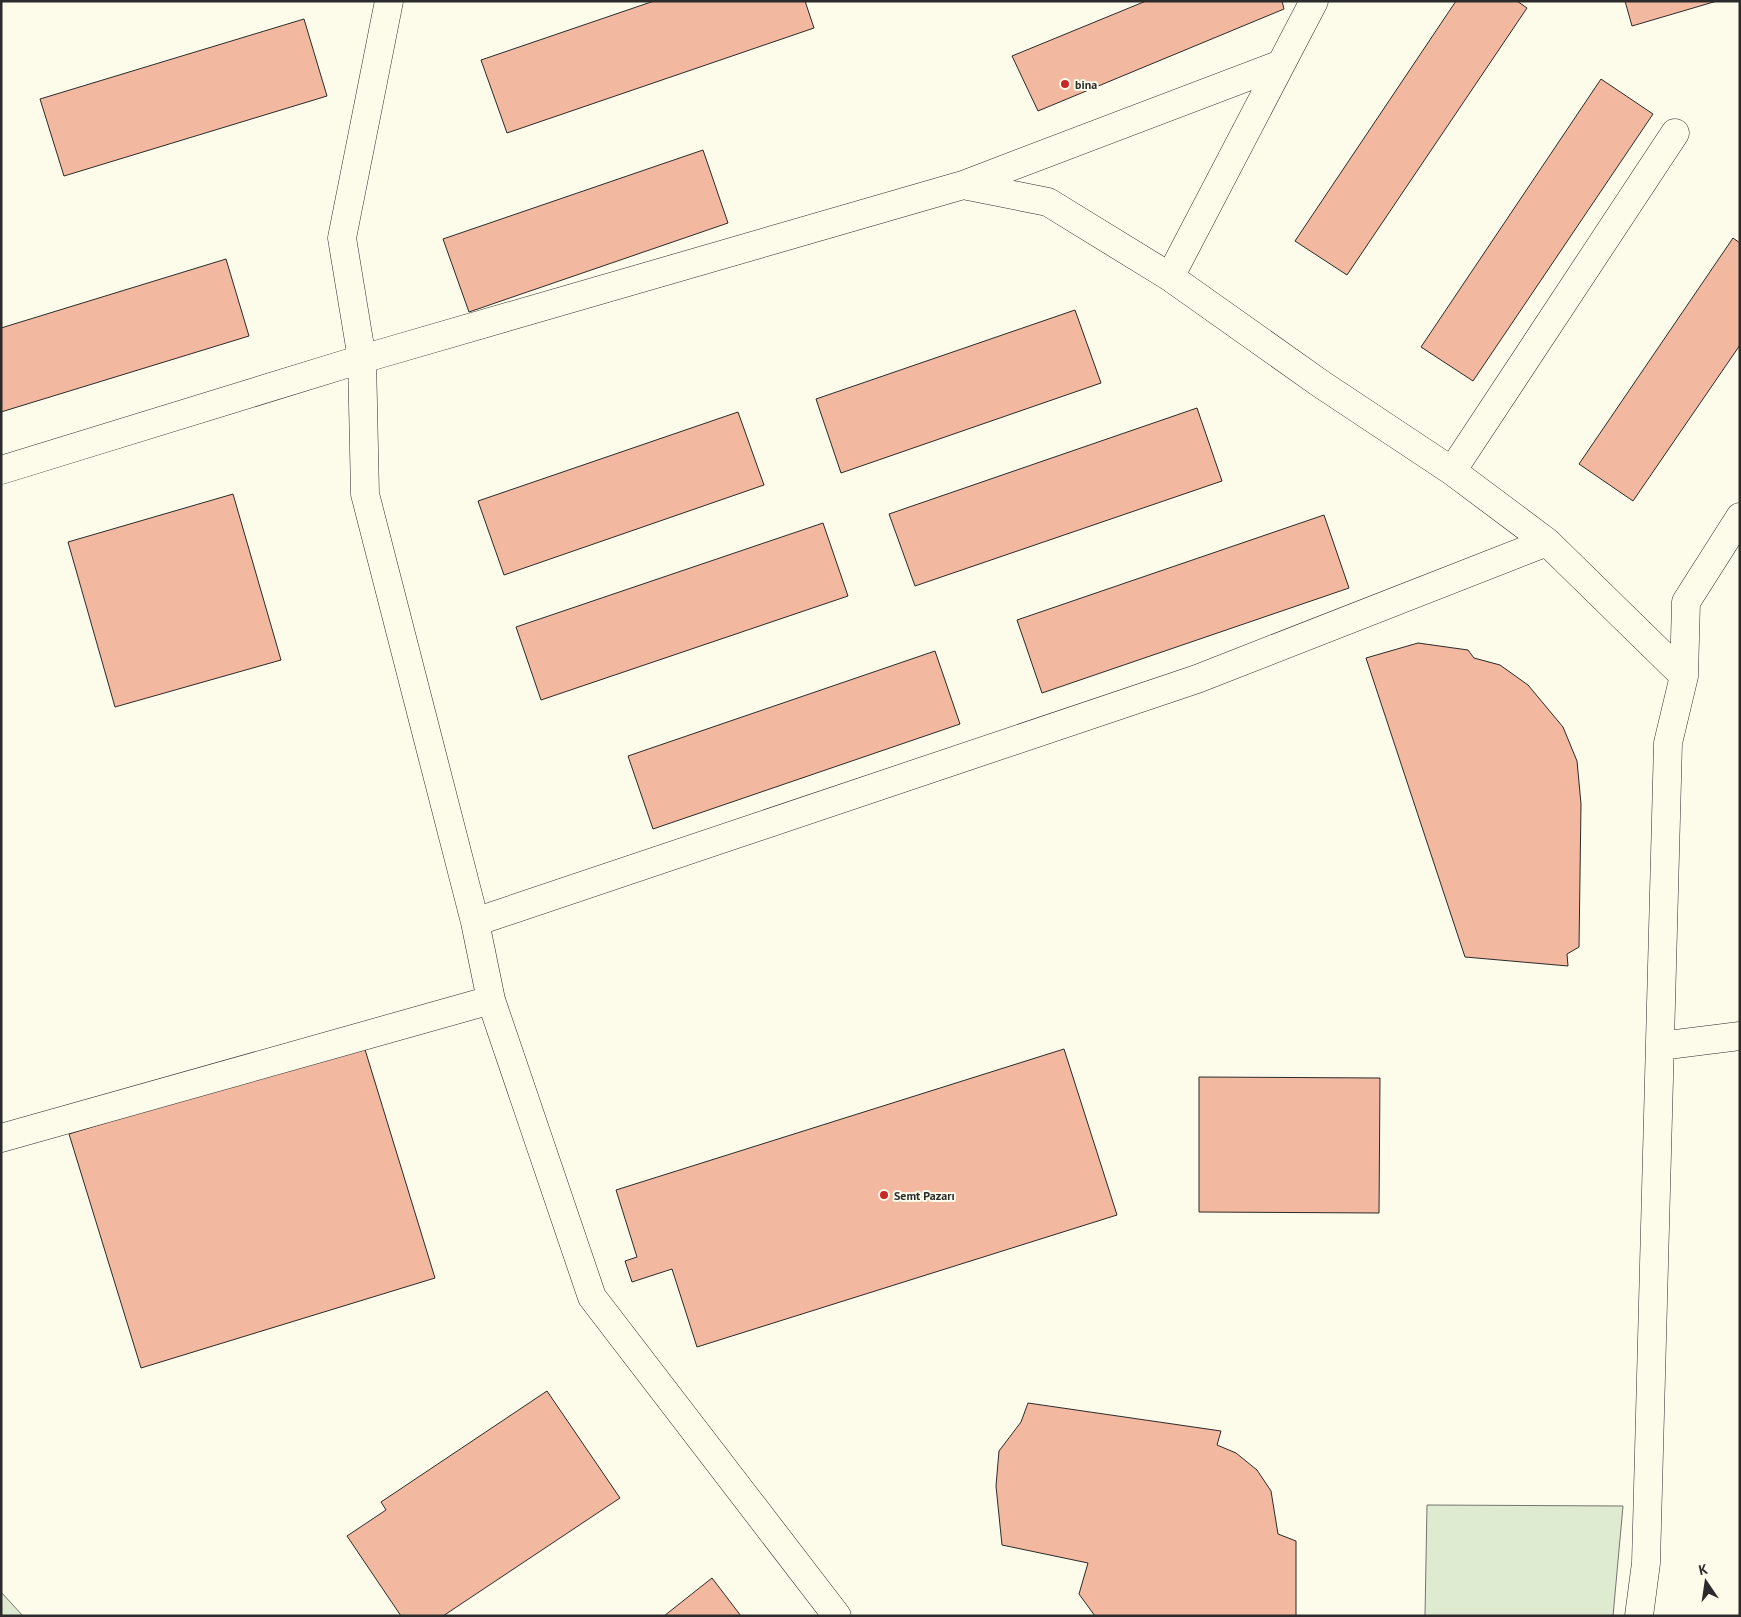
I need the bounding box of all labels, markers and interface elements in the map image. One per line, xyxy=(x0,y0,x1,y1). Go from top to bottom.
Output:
place label: bina xyxy=(1075,77,1097,92)
marker: bina xyxy=(1059,78,1071,90)
place label: Semt Pazarı xyxy=(894,1188,955,1203)
marker: Semt Pazarı xyxy=(878,1189,890,1201)
north arrow xyxy=(1681,1557,1731,1607)
text: K xyxy=(1697,1560,1710,1579)

